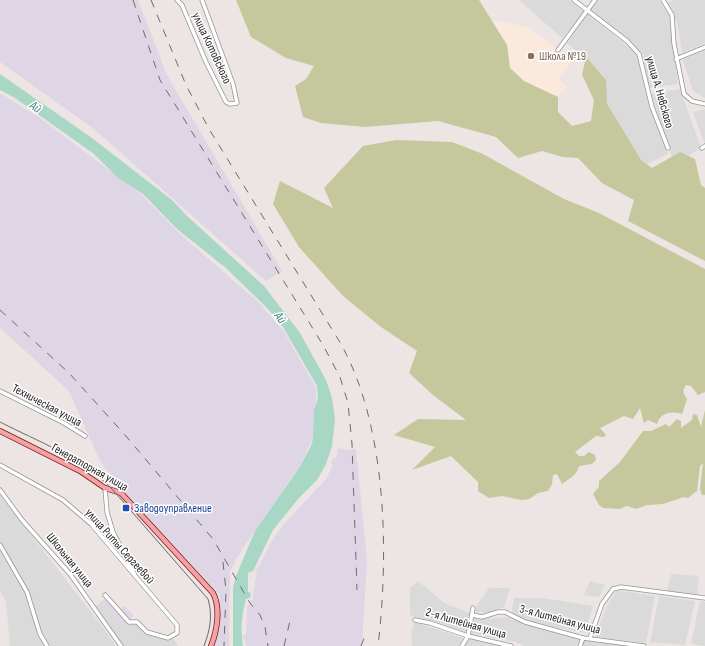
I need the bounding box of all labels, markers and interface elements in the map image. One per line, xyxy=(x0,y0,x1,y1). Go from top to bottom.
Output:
street label: улица Котовского xyxy=(189,10,235,86)
place label: Школа №19 xyxy=(539,49,586,64)
marker: Школа №19 xyxy=(526,51,536,61)
street label: улица А. Невского xyxy=(642,54,677,130)
water label: Ай xyxy=(26,97,45,117)
water label: Ай xyxy=(270,308,290,327)
street label: Техническая улица xyxy=(9,381,85,430)
street label: Генераторная улица xyxy=(49,440,131,495)
place label: Заводоуправление xyxy=(134,501,212,516)
marker: Заводоуправление xyxy=(121,503,131,513)
street label: улица Риты Сергеевой xyxy=(82,505,157,587)
street label: Школьная улица xyxy=(43,530,96,591)
street label: 3-я Литейная улица xyxy=(518,601,602,638)
street label: 2-я Литейная улица xyxy=(424,605,508,642)

